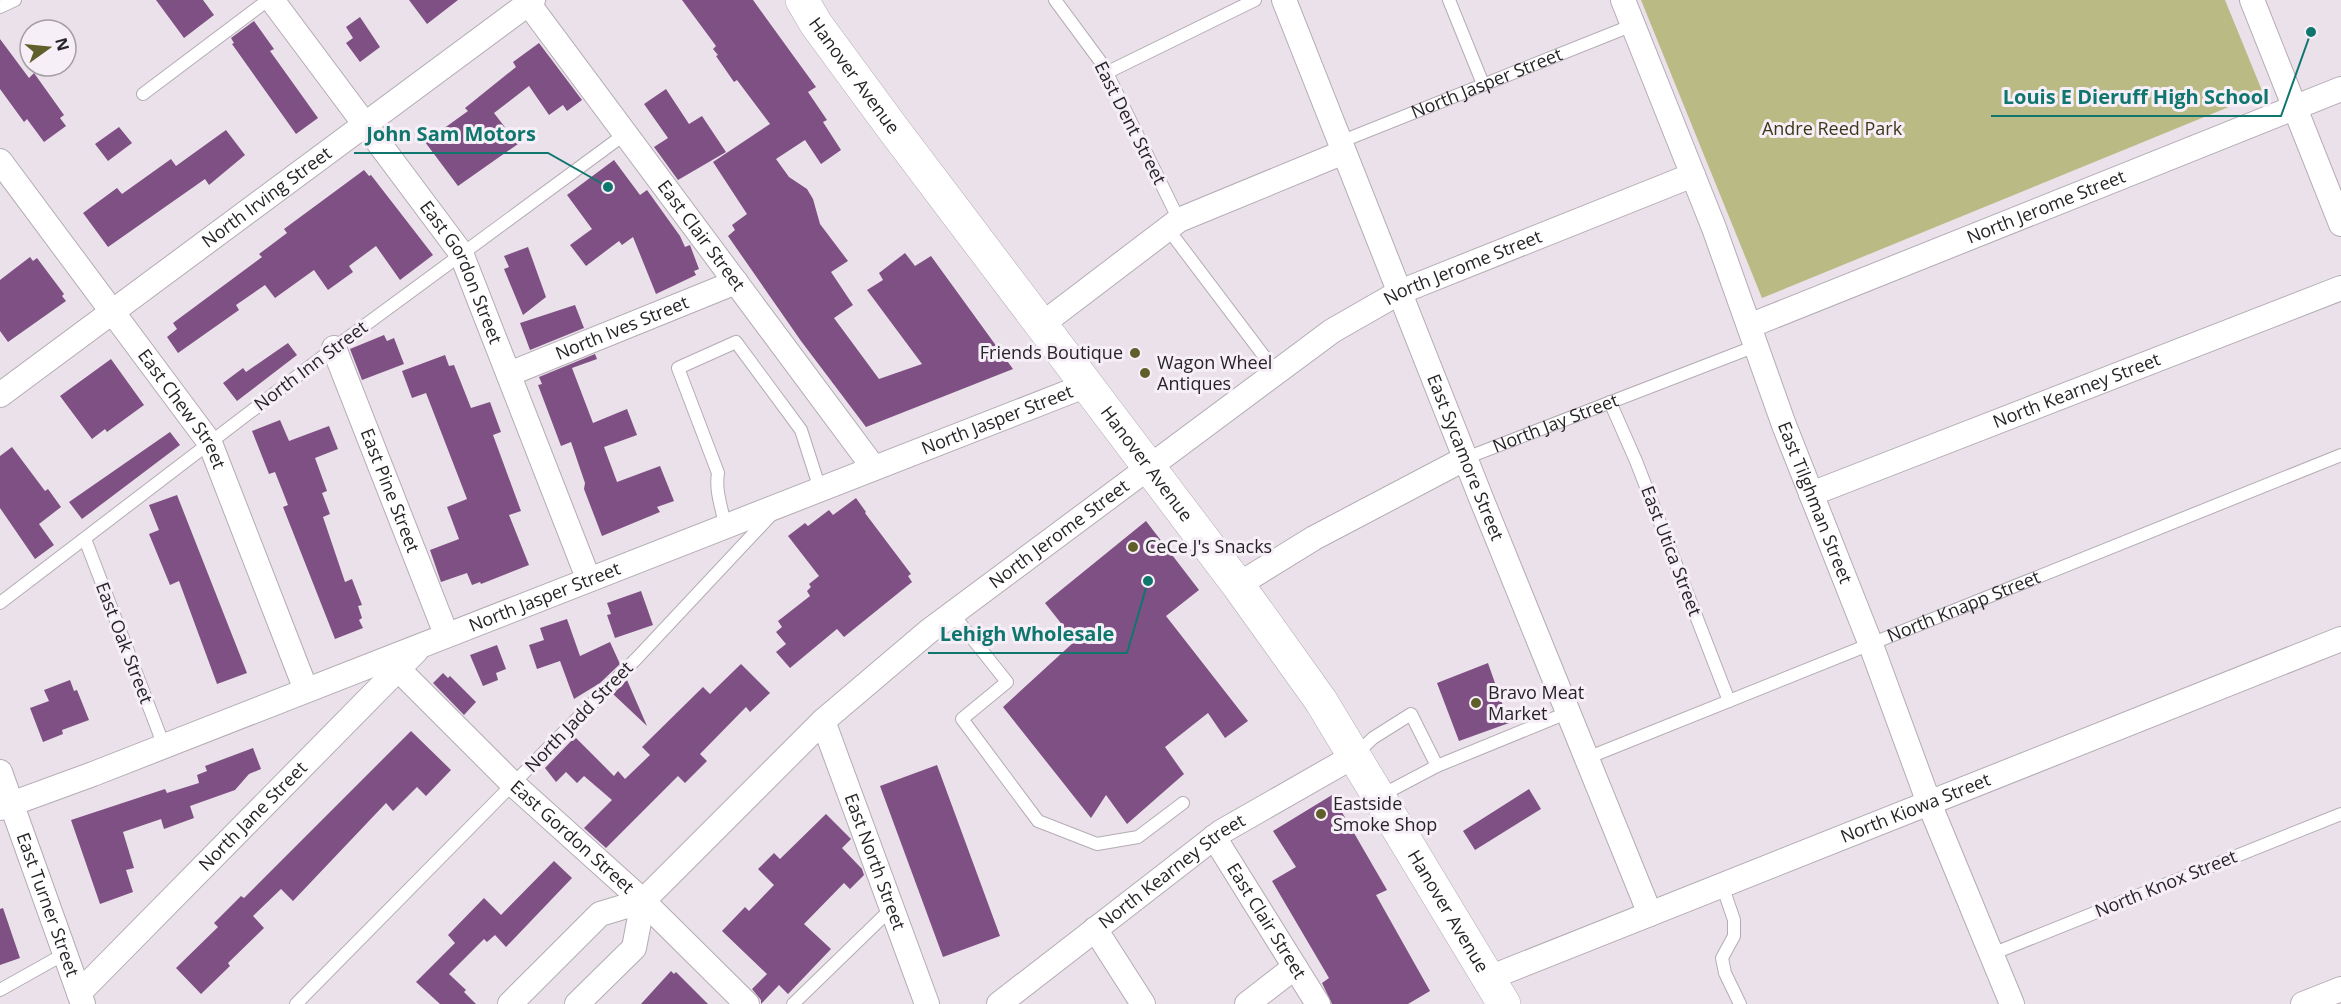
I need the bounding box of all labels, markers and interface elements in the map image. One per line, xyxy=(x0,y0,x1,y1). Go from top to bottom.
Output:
street label: Hanover Avenue xyxy=(804,12,906,138)
north arrow xyxy=(18,18,78,78)
text: N xyxy=(50,35,75,53)
street label: North Jasper Street xyxy=(1407,42,1565,123)
street label: East Dent Street xyxy=(1089,57,1172,188)
callout: Louis E Dieruff High School xyxy=(1991,78,2281,116)
text: Louis E Dieruff High School xyxy=(2003,83,2269,110)
callout: John Sam Motors xyxy=(354,115,548,153)
park label: Andre Reed Park xyxy=(1762,116,1903,140)
text: John Sam Motors xyxy=(364,120,536,147)
street label: North Irving Street xyxy=(196,141,336,253)
street label: North Jerome Street xyxy=(1963,164,2129,249)
street label: East Clair Street xyxy=(653,175,751,295)
street label: East Gordon Street xyxy=(415,195,508,347)
street label: North Jerome Street xyxy=(1379,224,1545,310)
street label: North Ives Street xyxy=(552,290,692,365)
street label: North Inn Street xyxy=(249,315,372,416)
place label: Friends Boutique xyxy=(980,340,1123,364)
street label: East Chew Street xyxy=(133,344,232,472)
marker: Friends Boutique xyxy=(1128,346,1142,360)
street label: North Kearney Street xyxy=(1989,346,2163,433)
place label: Wagon Wheel Antiques xyxy=(1157,350,1272,395)
marker: Wagon Wheel Antiques xyxy=(1138,366,1152,380)
street label: East Sycamore Street xyxy=(1422,370,1510,544)
street label: North Jasper Street xyxy=(918,379,1076,460)
street label: North Jay Street xyxy=(1489,387,1621,458)
street label: Hanover Avenue xyxy=(1096,401,1199,526)
street label: East Tilghman Street xyxy=(1773,418,1858,587)
street label: East Pine Street xyxy=(356,425,426,556)
street label: North Jerome Street xyxy=(984,473,1133,593)
street label: East Utica Street xyxy=(1636,482,1708,619)
place label: CeCe J's Snacks xyxy=(1145,534,1272,558)
marker: CeCe J's Snacks xyxy=(1126,540,1140,554)
street label: North Jasper Street xyxy=(465,556,624,637)
street label: North Knapp Street xyxy=(1883,564,2043,647)
street label: East Oak Street xyxy=(91,579,159,707)
callout: Lehigh Wholesale xyxy=(928,615,1127,653)
text: Lehigh Wholesale xyxy=(940,620,1114,647)
street label: North Jadd Street xyxy=(519,656,638,777)
place label: Bravo Meat Market xyxy=(1488,680,1584,725)
marker: Bravo Meat Market xyxy=(1469,696,1483,710)
street label: North Jane Street xyxy=(193,756,312,876)
street label: North Kiowa Street xyxy=(1837,767,1994,848)
street label: East Gordon Street xyxy=(506,774,640,898)
street label: East North Street xyxy=(840,790,912,933)
place label: Eastside Smoke Shop xyxy=(1333,791,1437,836)
marker: Eastside Smoke Shop xyxy=(1314,807,1328,821)
street label: North Kearney Street xyxy=(1093,808,1249,934)
street label: East Turner Street xyxy=(12,829,85,980)
street label: North Knox Street xyxy=(2091,844,2240,923)
street label: Hanover Avenue xyxy=(1403,845,1495,976)
street label: East Clair Street xyxy=(1222,858,1312,983)

